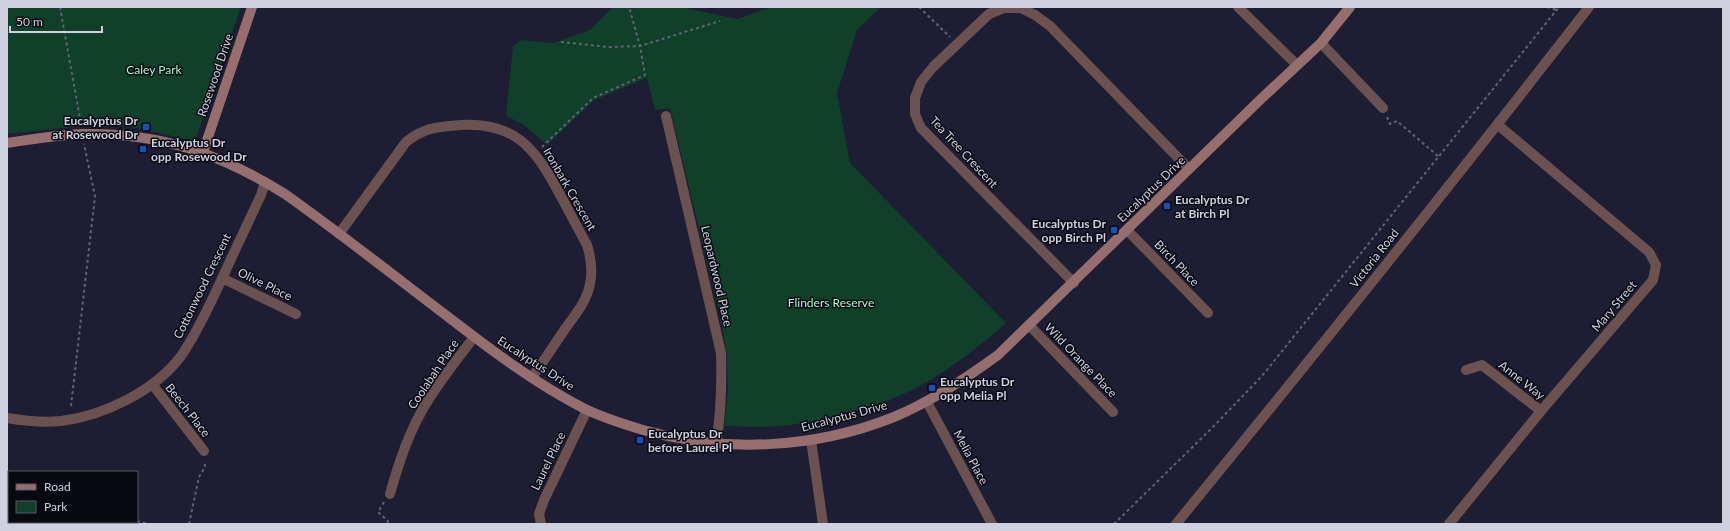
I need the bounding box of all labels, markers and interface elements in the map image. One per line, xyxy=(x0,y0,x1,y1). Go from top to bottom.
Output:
scale bar xyxy=(10,8,102,34)
text: 50 m xyxy=(16,14,43,29)
street label: Rosewood Drive xyxy=(194,32,236,118)
park label: Caley Park xyxy=(126,62,183,77)
place label: Eucalyptus Dr at Rosewood Dr xyxy=(52,113,139,142)
street label: Tea Tree Crescent xyxy=(927,113,1002,192)
marker: Eucalyptus Dr at Rosewood Dr xyxy=(141,122,151,132)
place label: Eucalyptus Dr opp Rosewood Dr xyxy=(151,135,247,164)
marker: Eucalyptus Dr opp Rosewood Dr xyxy=(138,144,148,154)
street label: Ironbark Crescent xyxy=(540,145,600,234)
street label: Eucalyptus Drive xyxy=(1114,153,1188,225)
place label: Eucalyptus Dr at Birch Pl xyxy=(1175,192,1250,221)
marker: Eucalyptus Dr at Birch Pl xyxy=(1162,201,1172,211)
place label: Eucalyptus Dr opp Birch Pl xyxy=(1032,216,1107,245)
street label: Leopardwood Place xyxy=(698,224,736,328)
marker: Eucalyptus Dr opp Birch Pl xyxy=(1109,225,1119,235)
street label: Victoria Road xyxy=(1346,226,1402,290)
street label: Cottonwood Crescent xyxy=(170,230,234,341)
street label: Birch Place xyxy=(1151,237,1203,289)
street label: Olive Place xyxy=(235,264,295,304)
street label: Mary Street xyxy=(1588,277,1640,335)
park label: Flinders Reserve xyxy=(788,295,874,310)
street label: Wild Orange Place xyxy=(1042,320,1120,400)
street label: Eucalyptus Drive xyxy=(495,333,577,393)
street label: Coolabah Place xyxy=(404,336,462,412)
street label: Anne Way xyxy=(1496,357,1549,403)
place label: Eucalyptus Dr opp Melia Pl xyxy=(940,374,1015,403)
street label: Beech Place xyxy=(162,380,214,440)
marker: Eucalyptus Dr opp Melia Pl xyxy=(927,383,937,393)
street label: Eucalyptus Drive xyxy=(799,397,889,435)
place label: Eucalyptus Dr before Laurel Pl xyxy=(648,426,732,455)
street label: Melia Place xyxy=(950,427,992,487)
street label: Laurel Place xyxy=(527,429,569,493)
marker: Eucalyptus Dr before Laurel Pl xyxy=(635,435,645,445)
legend xyxy=(8,471,138,523)
text: Road xyxy=(44,479,71,494)
text: Park xyxy=(44,499,68,514)

